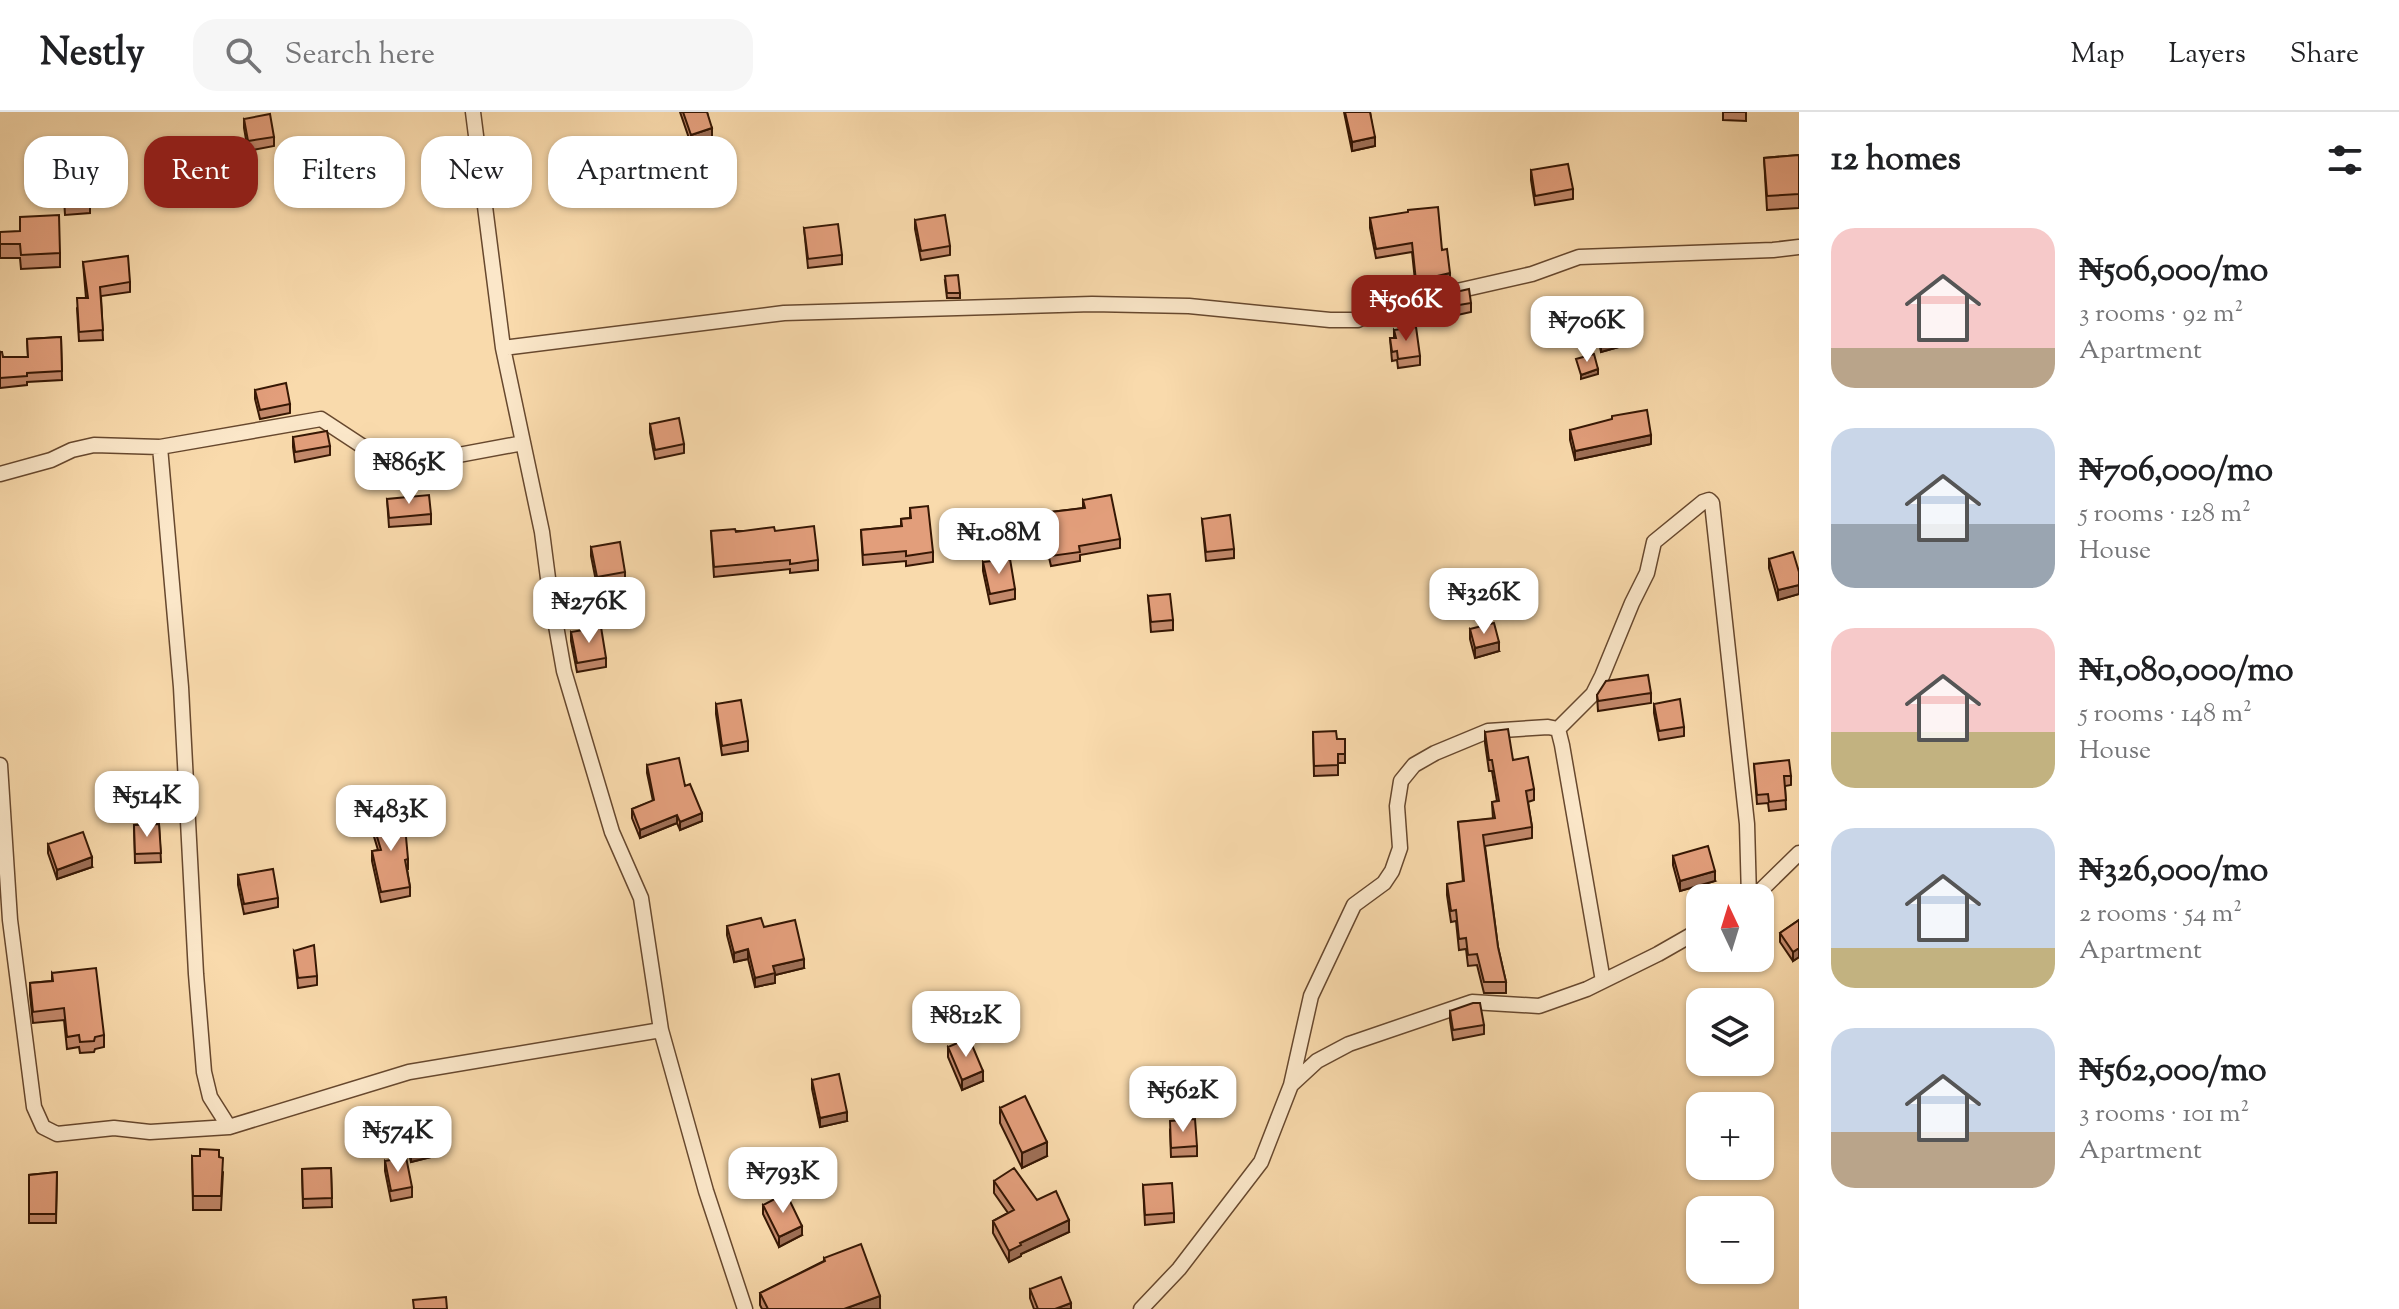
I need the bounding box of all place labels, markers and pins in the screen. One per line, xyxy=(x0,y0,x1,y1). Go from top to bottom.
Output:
pin: ₦506K xyxy=(1350,275,1462,343)
pin: ₦706K xyxy=(1531,296,1643,364)
pin: ₦865K xyxy=(353,438,465,506)
pin: ₦1.08M xyxy=(934,508,1064,576)
pin: ₦326K xyxy=(1428,568,1540,636)
pin: ₦276K xyxy=(533,577,645,645)
pin: ₦514K xyxy=(91,771,203,839)
pin: ₦483K xyxy=(335,785,447,853)
pin: ₦812K xyxy=(910,991,1022,1059)
pin: ₦562K xyxy=(1127,1066,1239,1134)
pin: ₦574K xyxy=(342,1106,454,1174)
pin: ₦793K xyxy=(727,1147,839,1215)

